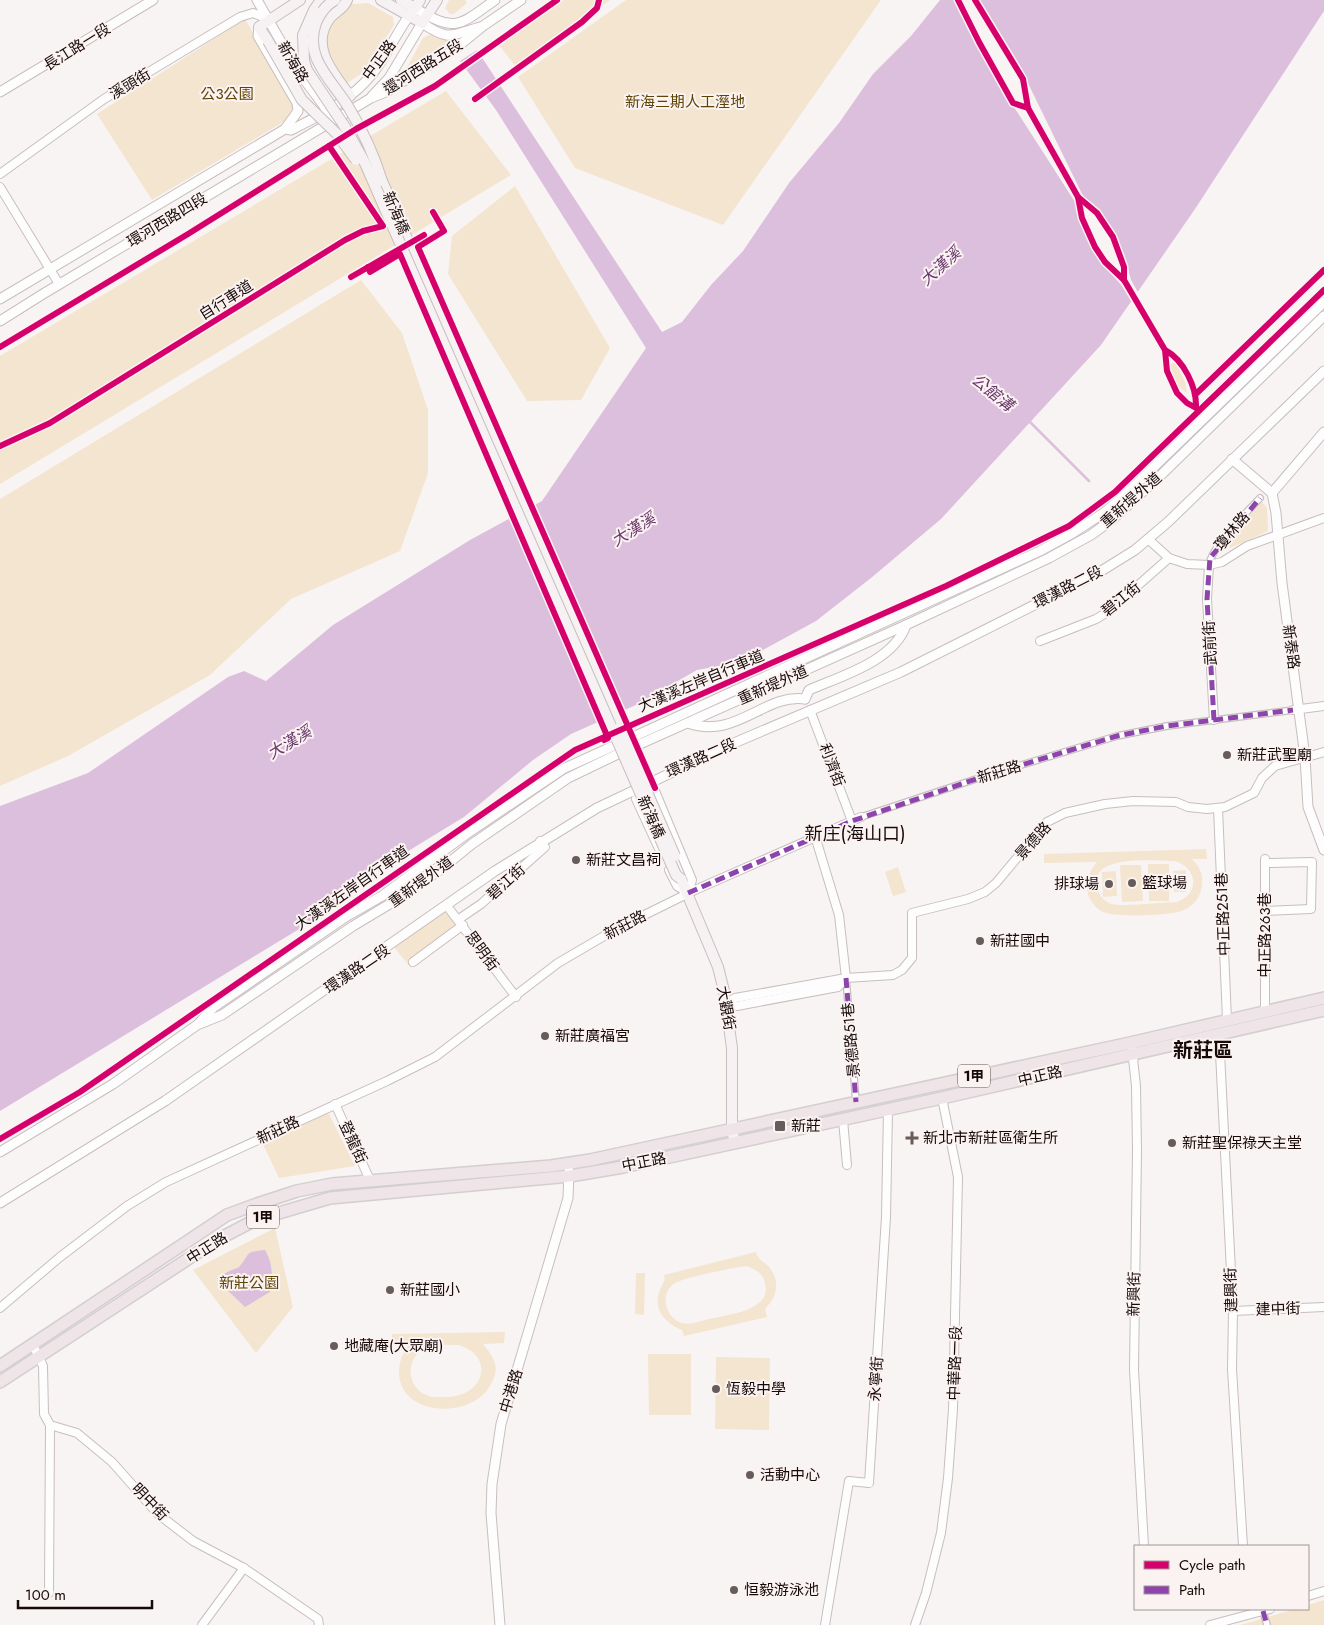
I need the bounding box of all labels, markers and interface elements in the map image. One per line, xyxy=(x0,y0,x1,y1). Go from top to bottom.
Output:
street label: 長江路一段 xyxy=(39,18,115,76)
street label: 還河西路五段 xyxy=(379,34,467,100)
street label: 中正路 xyxy=(357,35,401,85)
street label: 新海路 xyxy=(272,37,314,87)
street label: 溪頭街 xyxy=(105,63,155,105)
park label: 公3公園 xyxy=(200,83,254,105)
park label: 新海三期人工溼地 xyxy=(625,91,745,113)
street label: 環河西路四段 xyxy=(123,187,211,253)
street label: 新海橋 xyxy=(377,188,415,238)
water label: 大漢溪 xyxy=(915,240,967,291)
street label: 自行車道 xyxy=(195,275,257,325)
water label: 公館溝 xyxy=(967,368,1020,418)
street label: 重新堤外道 xyxy=(1095,467,1167,533)
water label: 大漢溪 xyxy=(607,506,661,552)
street label: 瓊林路 xyxy=(1209,507,1255,555)
street label: 環漢路二段 xyxy=(1030,560,1106,614)
street label: 碧江街 xyxy=(1097,576,1145,622)
street label: 武前街 xyxy=(1198,620,1222,666)
street label: 新泰路 xyxy=(1277,623,1305,671)
street label: 大漢溪左岸自行車道 xyxy=(635,644,767,718)
street label: 重新堤外道 xyxy=(734,660,812,710)
water label: 大漢溪 xyxy=(263,719,317,765)
street label: 環漢路二段 xyxy=(662,733,740,783)
street label: 利濟街 xyxy=(814,740,850,790)
place label: 新莊武聖廟 xyxy=(1237,744,1312,766)
marker: 新莊武聖廟 xyxy=(1221,749,1233,761)
street label: 新莊路 xyxy=(974,755,1024,789)
street label: 新海橋 xyxy=(632,792,670,842)
street label: 景德路 xyxy=(1010,817,1056,865)
district label: 新庄(海山口) xyxy=(804,821,906,847)
street label: 大漢溪左岸自行車道 xyxy=(290,840,414,936)
place label: 新莊文昌祠 xyxy=(586,849,661,871)
street label: 重新堤外道 xyxy=(384,851,458,913)
marker: 新莊文昌祠 xyxy=(570,854,582,866)
street label: 碧江街 xyxy=(482,859,530,905)
place label: 籃球場 xyxy=(1142,872,1187,894)
street label: 中正路251巷 xyxy=(1211,872,1235,956)
place label: 排球場 xyxy=(1054,873,1099,895)
marker: 籃球場 xyxy=(1126,877,1138,889)
marker: 排球場 xyxy=(1103,878,1115,890)
street label: 中正路263巷 xyxy=(1254,892,1276,978)
street label: 新莊路 xyxy=(600,905,650,945)
street label: 思明街 xyxy=(460,926,504,976)
place label: 新莊國中 xyxy=(990,930,1050,952)
marker: 新莊國中 xyxy=(974,935,986,947)
street label: 環漢路二段 xyxy=(320,939,394,999)
street label: 大觀街 xyxy=(711,984,741,1032)
street label: 景德路51巷 xyxy=(837,1002,865,1078)
place label: 新莊廣福宮 xyxy=(555,1025,630,1047)
marker: 新莊廣福宮 xyxy=(539,1030,551,1042)
district label: 新莊區 xyxy=(1173,1036,1233,1065)
street label: 中正路 xyxy=(1016,1060,1064,1092)
road number: 1甲 xyxy=(958,1064,990,1088)
street label: 新莊路 xyxy=(253,1111,303,1149)
place label: 新莊 xyxy=(791,1115,821,1137)
street label: 登龍街 xyxy=(334,1117,372,1167)
marker: 新莊 xyxy=(773,1119,787,1133)
place label: 新北市新莊區衛生所 xyxy=(923,1127,1058,1149)
marker: 新北市新莊區衛生所 xyxy=(905,1131,919,1145)
place label: 新莊聖保祿天主堂 xyxy=(1182,1132,1302,1154)
marker: 新莊聖保祿天主堂 xyxy=(1166,1137,1178,1149)
street label: 中正路 xyxy=(620,1147,668,1177)
road number: 1甲 xyxy=(247,1206,279,1228)
street label: 中正路 xyxy=(182,1227,232,1269)
street label: 建興街 xyxy=(1219,1267,1243,1313)
street label: 新興街 xyxy=(1123,1271,1145,1317)
park label: 新莊公園 xyxy=(219,1272,279,1294)
place label: 新莊國小 xyxy=(400,1279,460,1301)
marker: 新莊國小 xyxy=(384,1284,396,1296)
street label: 建中街 xyxy=(1255,1297,1301,1321)
street label: 中華路一段 xyxy=(943,1325,967,1401)
place label: 地藏庵(大眾廟) xyxy=(344,1335,443,1357)
marker: 地藏庵(大眾廟) xyxy=(328,1340,340,1352)
street label: 永寧街 xyxy=(863,1356,889,1402)
street label: 中港路 xyxy=(494,1366,528,1416)
place label: 恆毅中學 xyxy=(726,1378,786,1400)
marker: 恆毅中學 xyxy=(710,1383,722,1395)
place label: 活動中心 xyxy=(760,1464,820,1486)
marker: 活動中心 xyxy=(744,1469,756,1481)
street label: 明中街 xyxy=(126,1478,174,1526)
legend xyxy=(1134,1545,1309,1610)
text: Cycle path xyxy=(1179,1554,1246,1576)
scale bar xyxy=(18,1578,151,1610)
place label: 恒毅游泳池 xyxy=(744,1579,819,1601)
text: Path xyxy=(1179,1579,1205,1601)
text: 100 m xyxy=(25,1584,66,1606)
marker: 恒毅游泳池 xyxy=(728,1584,740,1596)

